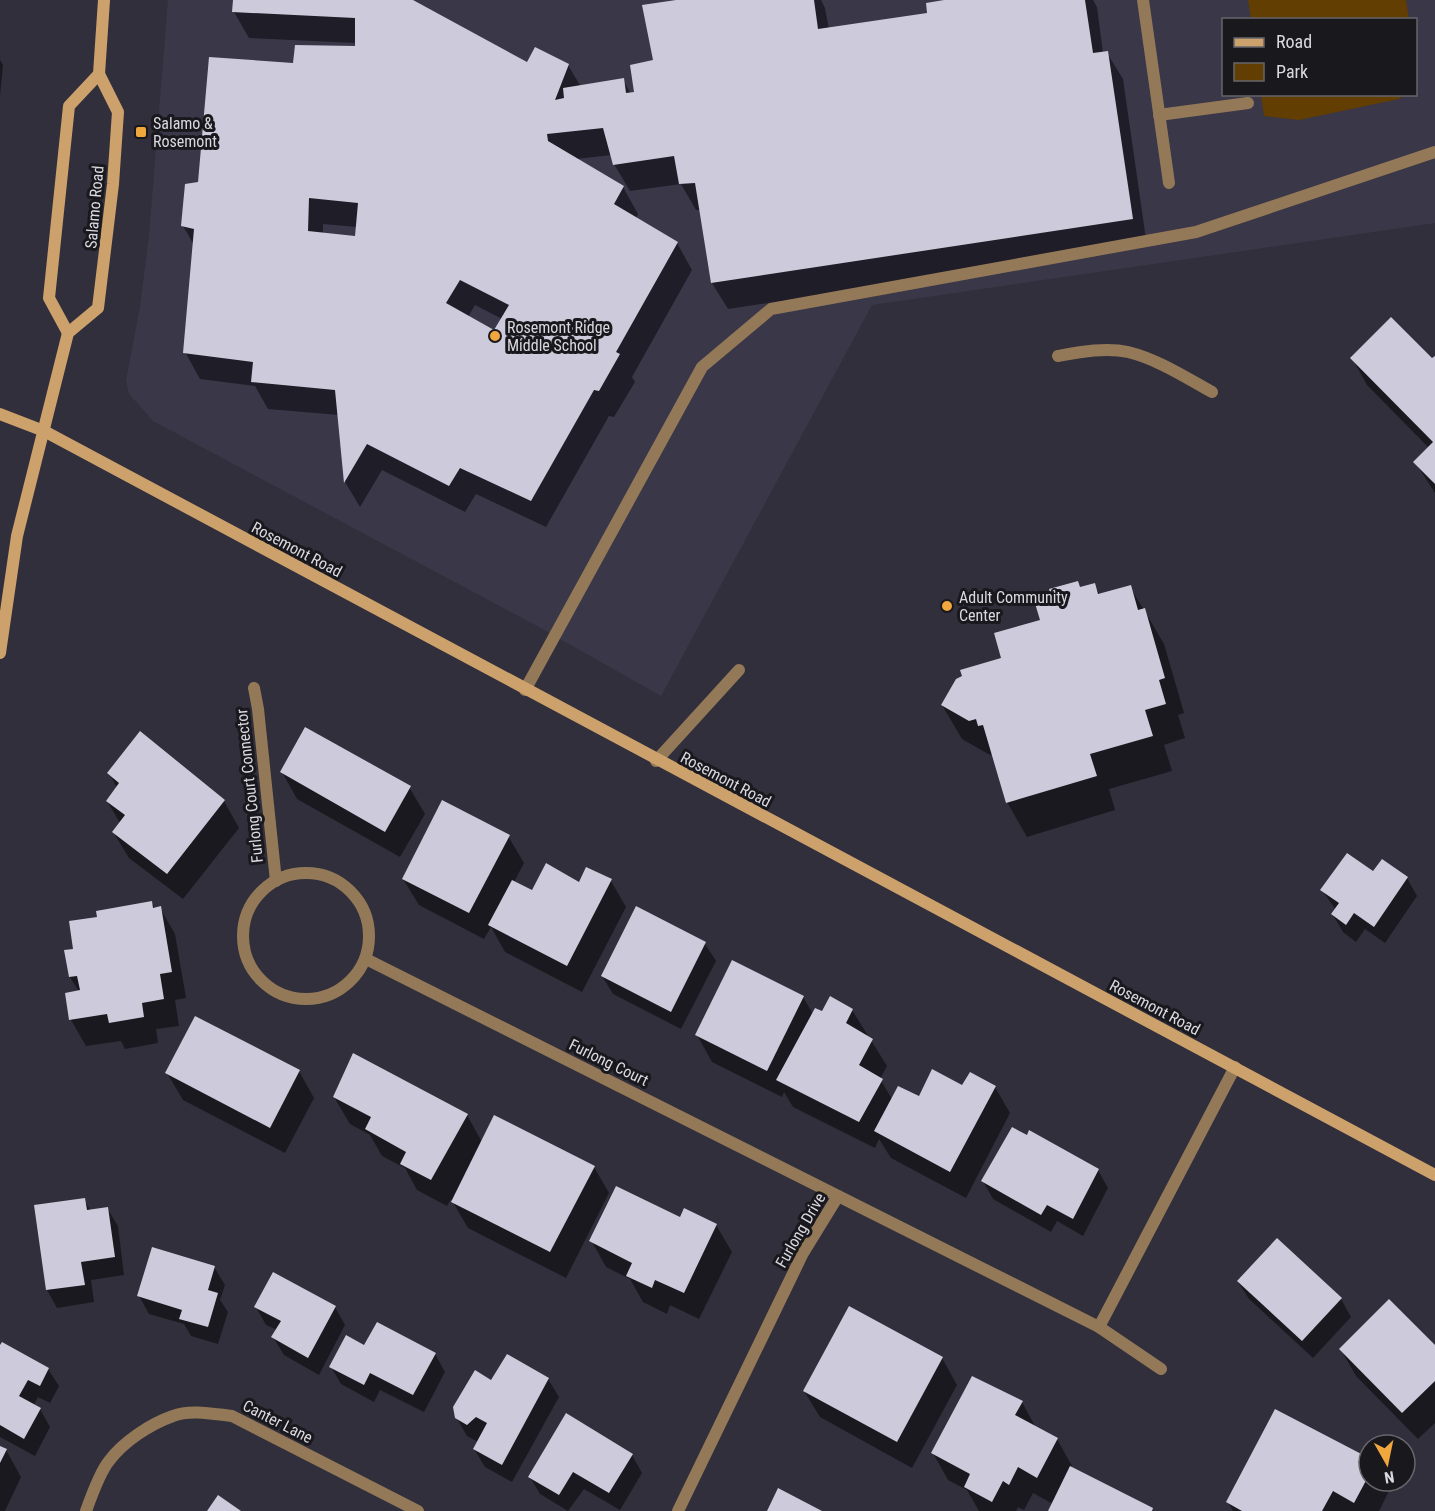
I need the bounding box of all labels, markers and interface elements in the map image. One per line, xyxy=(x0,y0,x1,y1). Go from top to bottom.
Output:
legend xyxy=(1222,18,1417,96)
text: Road xyxy=(1276,31,1312,52)
text: Park xyxy=(1276,61,1308,82)
place label: Salamo & Rosemont xyxy=(153,114,217,151)
marker: Salamo & Rosemont xyxy=(134,125,148,139)
street label: Salamo Road xyxy=(81,165,108,249)
place label: Rosemont Ridge Middle School xyxy=(507,318,610,355)
marker: Rosemont Ridge Middle School xyxy=(488,329,502,343)
street label: Rosemont Road xyxy=(248,518,345,581)
place label: Adult Community Center xyxy=(959,588,1068,625)
marker: Adult Community Center xyxy=(940,599,954,613)
street label: Furlong Court Connector xyxy=(232,708,267,864)
street label: Rosemont Road xyxy=(677,748,774,811)
street label: Rosemont Road xyxy=(1106,976,1203,1039)
street label: Furlong Court xyxy=(566,1035,652,1090)
street label: Furlong Drive xyxy=(771,1190,829,1271)
street label: Canter Lane xyxy=(240,1396,316,1447)
north arrow xyxy=(1357,1433,1417,1493)
text: N xyxy=(1383,1467,1396,1487)

